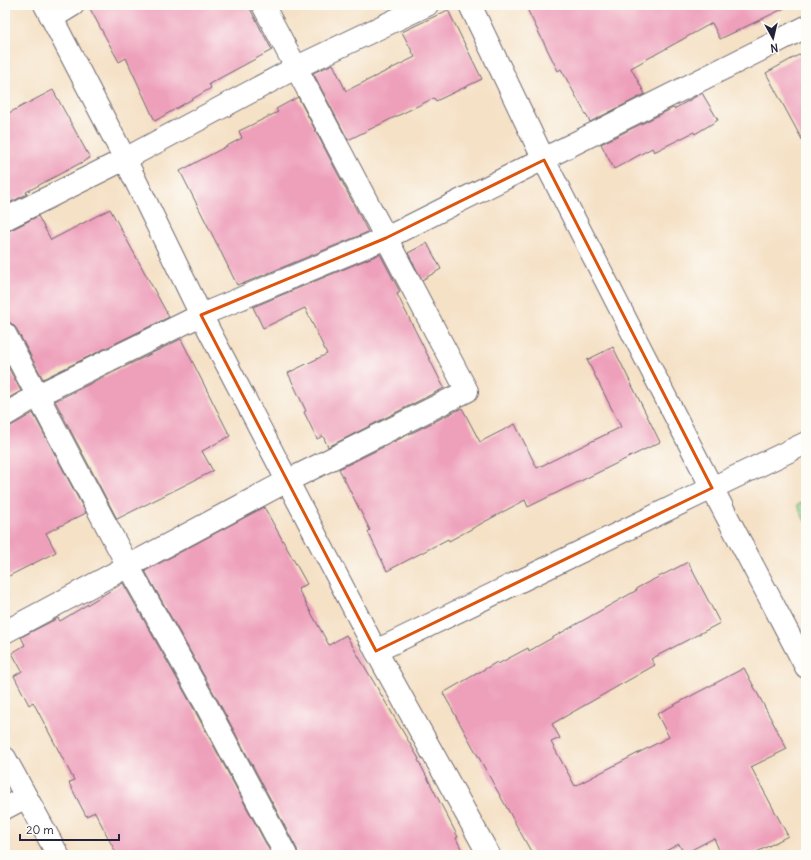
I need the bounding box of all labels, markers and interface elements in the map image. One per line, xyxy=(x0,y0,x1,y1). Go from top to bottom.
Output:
north arrow xyxy=(753,18,793,58)
text: N xyxy=(770,40,779,55)
scale bar xyxy=(20,816,119,842)
text: 20 m xyxy=(26,822,54,837)

